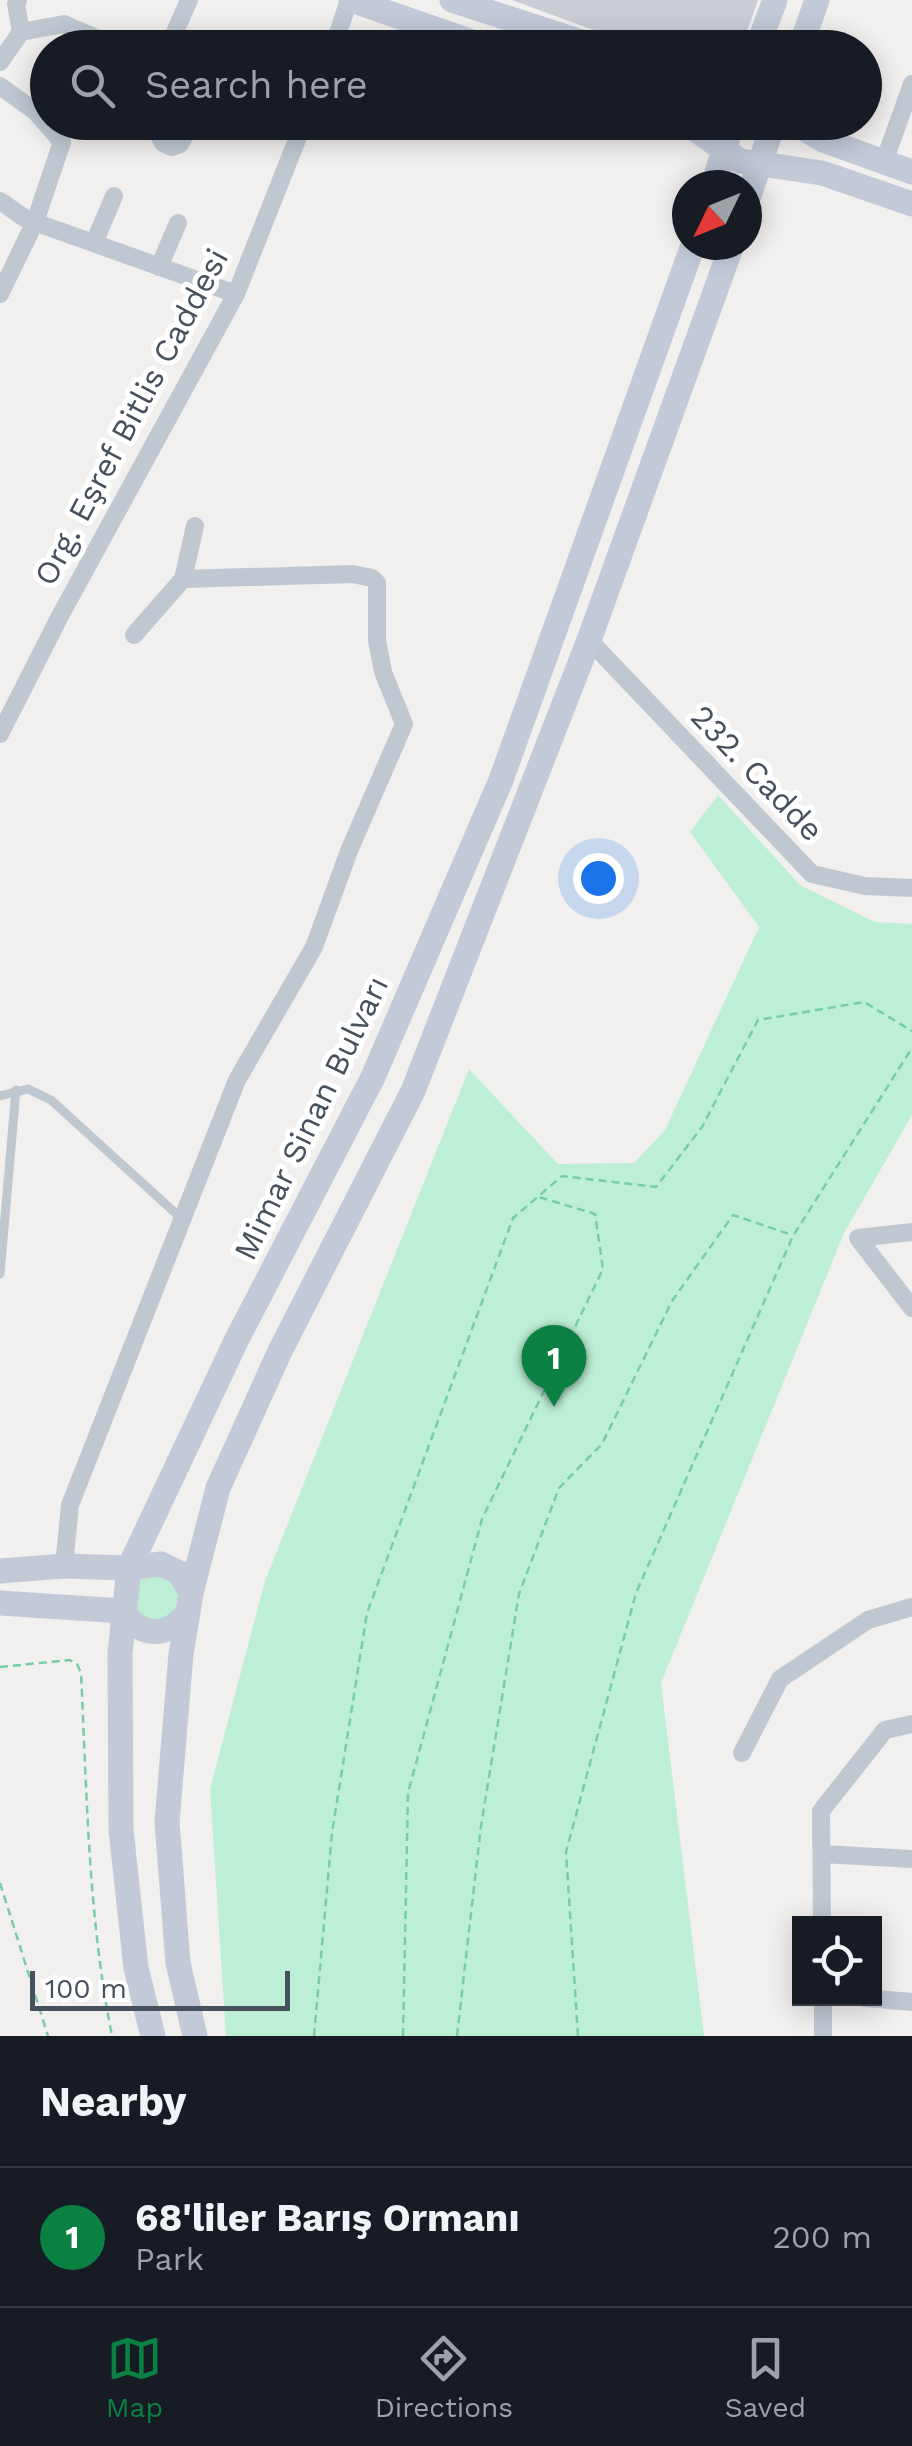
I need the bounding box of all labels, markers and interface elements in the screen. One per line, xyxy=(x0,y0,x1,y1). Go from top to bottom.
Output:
search box xyxy=(30,30,882,140)
icon: search xyxy=(65,58,120,113)
text: Search here xyxy=(145,63,368,107)
north arrow xyxy=(672,170,762,260)
street label: Org. Eşref Bitlis Caddesi xyxy=(26,242,236,592)
street label: 232. Cadde xyxy=(683,697,831,849)
your location xyxy=(573,853,624,904)
street label: Mimar Sinan Bulvarı xyxy=(226,970,396,1266)
pin: 1 xyxy=(522,1324,586,1407)
map controls xyxy=(792,1916,882,2006)
button: locate xyxy=(792,1916,882,2006)
scale bar xyxy=(30,1966,290,2010)
text: 100 m xyxy=(45,1972,127,2005)
text: Nearby xyxy=(40,2077,187,2126)
text: 68'liler Barış Ormanı xyxy=(135,2196,519,2240)
text: 1 xyxy=(66,2218,79,2256)
text: 200 m xyxy=(772,2218,872,2256)
text: Park xyxy=(135,2240,204,2278)
tab: Map xyxy=(106,2331,163,2424)
tab: Directions xyxy=(375,2331,513,2424)
tab: Saved xyxy=(725,2331,806,2424)

